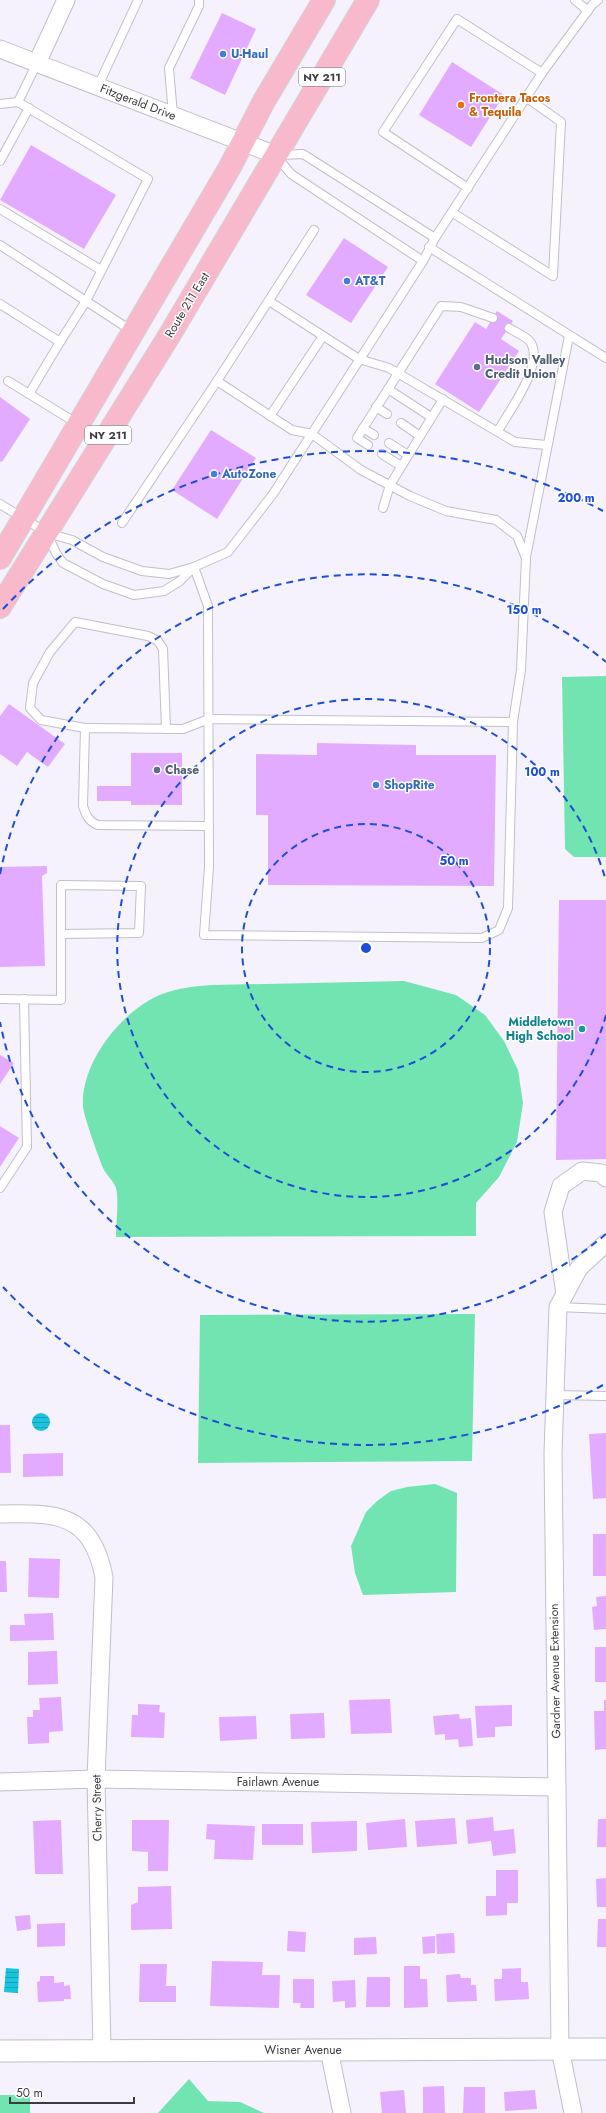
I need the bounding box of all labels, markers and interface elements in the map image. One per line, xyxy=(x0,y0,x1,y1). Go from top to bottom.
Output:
place label: U-Haul xyxy=(231,45,268,63)
marker: U-Haul xyxy=(218,49,228,59)
road number: NY 211 xyxy=(299,68,345,86)
street label: Fitzgerald Drive xyxy=(97,79,179,125)
place label: Frontera Tacos & Tequila xyxy=(469,89,551,121)
marker: Frontera Tacos & Tequila xyxy=(456,100,466,110)
street label: Route 211 East xyxy=(160,269,214,341)
place label: AT&T xyxy=(354,272,386,290)
marker: AT&T xyxy=(342,276,352,286)
place label: Hudson Valley Credit Union xyxy=(485,351,566,383)
marker: Hudson Valley Credit Union xyxy=(472,362,482,372)
road number: NY 211 xyxy=(85,426,131,444)
place label: AutoZone xyxy=(221,465,276,483)
marker: AutoZone xyxy=(209,469,219,479)
text: 200 m xyxy=(557,489,595,507)
text: 150 m xyxy=(506,601,542,619)
place label: Chase xyxy=(165,761,199,779)
text: 100 m xyxy=(524,763,560,781)
marker: Chase xyxy=(152,765,162,775)
place label: ShopRite xyxy=(384,776,435,794)
marker: ShopRite xyxy=(371,780,381,790)
text: 50 m xyxy=(439,852,469,870)
centre of rings xyxy=(359,941,373,955)
place label: Middletown High School xyxy=(506,1013,574,1045)
marker: Middletown High School xyxy=(577,1024,587,1034)
street label: Gardner Avenue Extension xyxy=(545,1603,565,1739)
street label: Fairlawn Avenue xyxy=(237,1773,319,1791)
street label: Cherry Street xyxy=(87,1774,107,1842)
street label: Wisner Avenue xyxy=(264,2041,342,2059)
scale bar xyxy=(10,2079,134,2105)
text: 50 m xyxy=(16,2084,43,2102)

